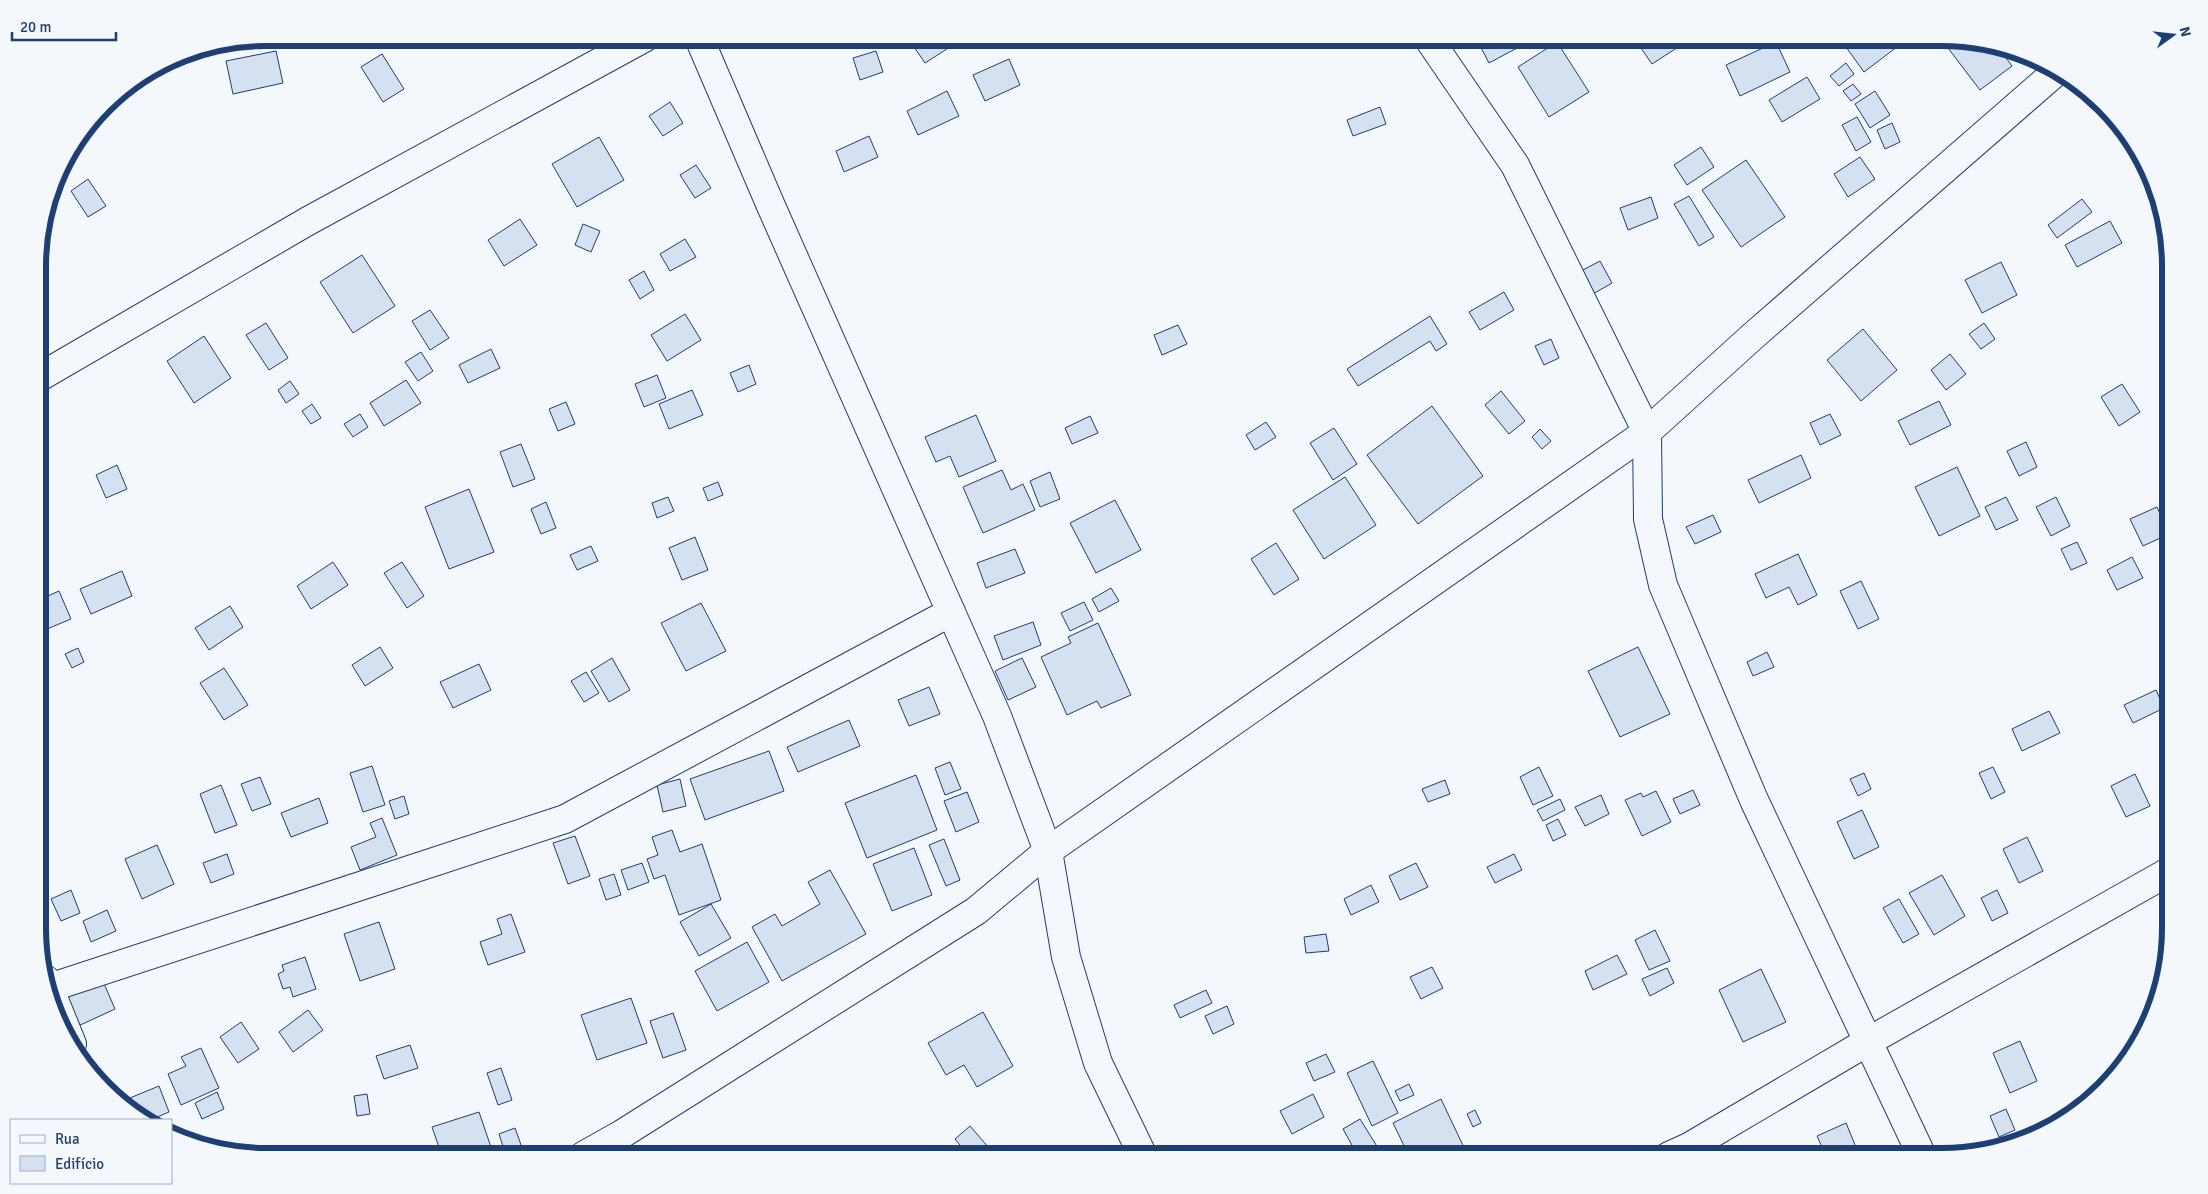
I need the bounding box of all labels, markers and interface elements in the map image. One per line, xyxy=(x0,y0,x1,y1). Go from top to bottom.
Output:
scale bar xyxy=(12,10,116,42)
north arrow xyxy=(2148,10,2198,60)
text: 20 m xyxy=(20,18,51,36)
text: N xyxy=(2176,25,2195,39)
legend xyxy=(10,1119,172,1184)
text: Rua xyxy=(55,1130,80,1148)
text: Edifício xyxy=(55,1155,104,1173)

